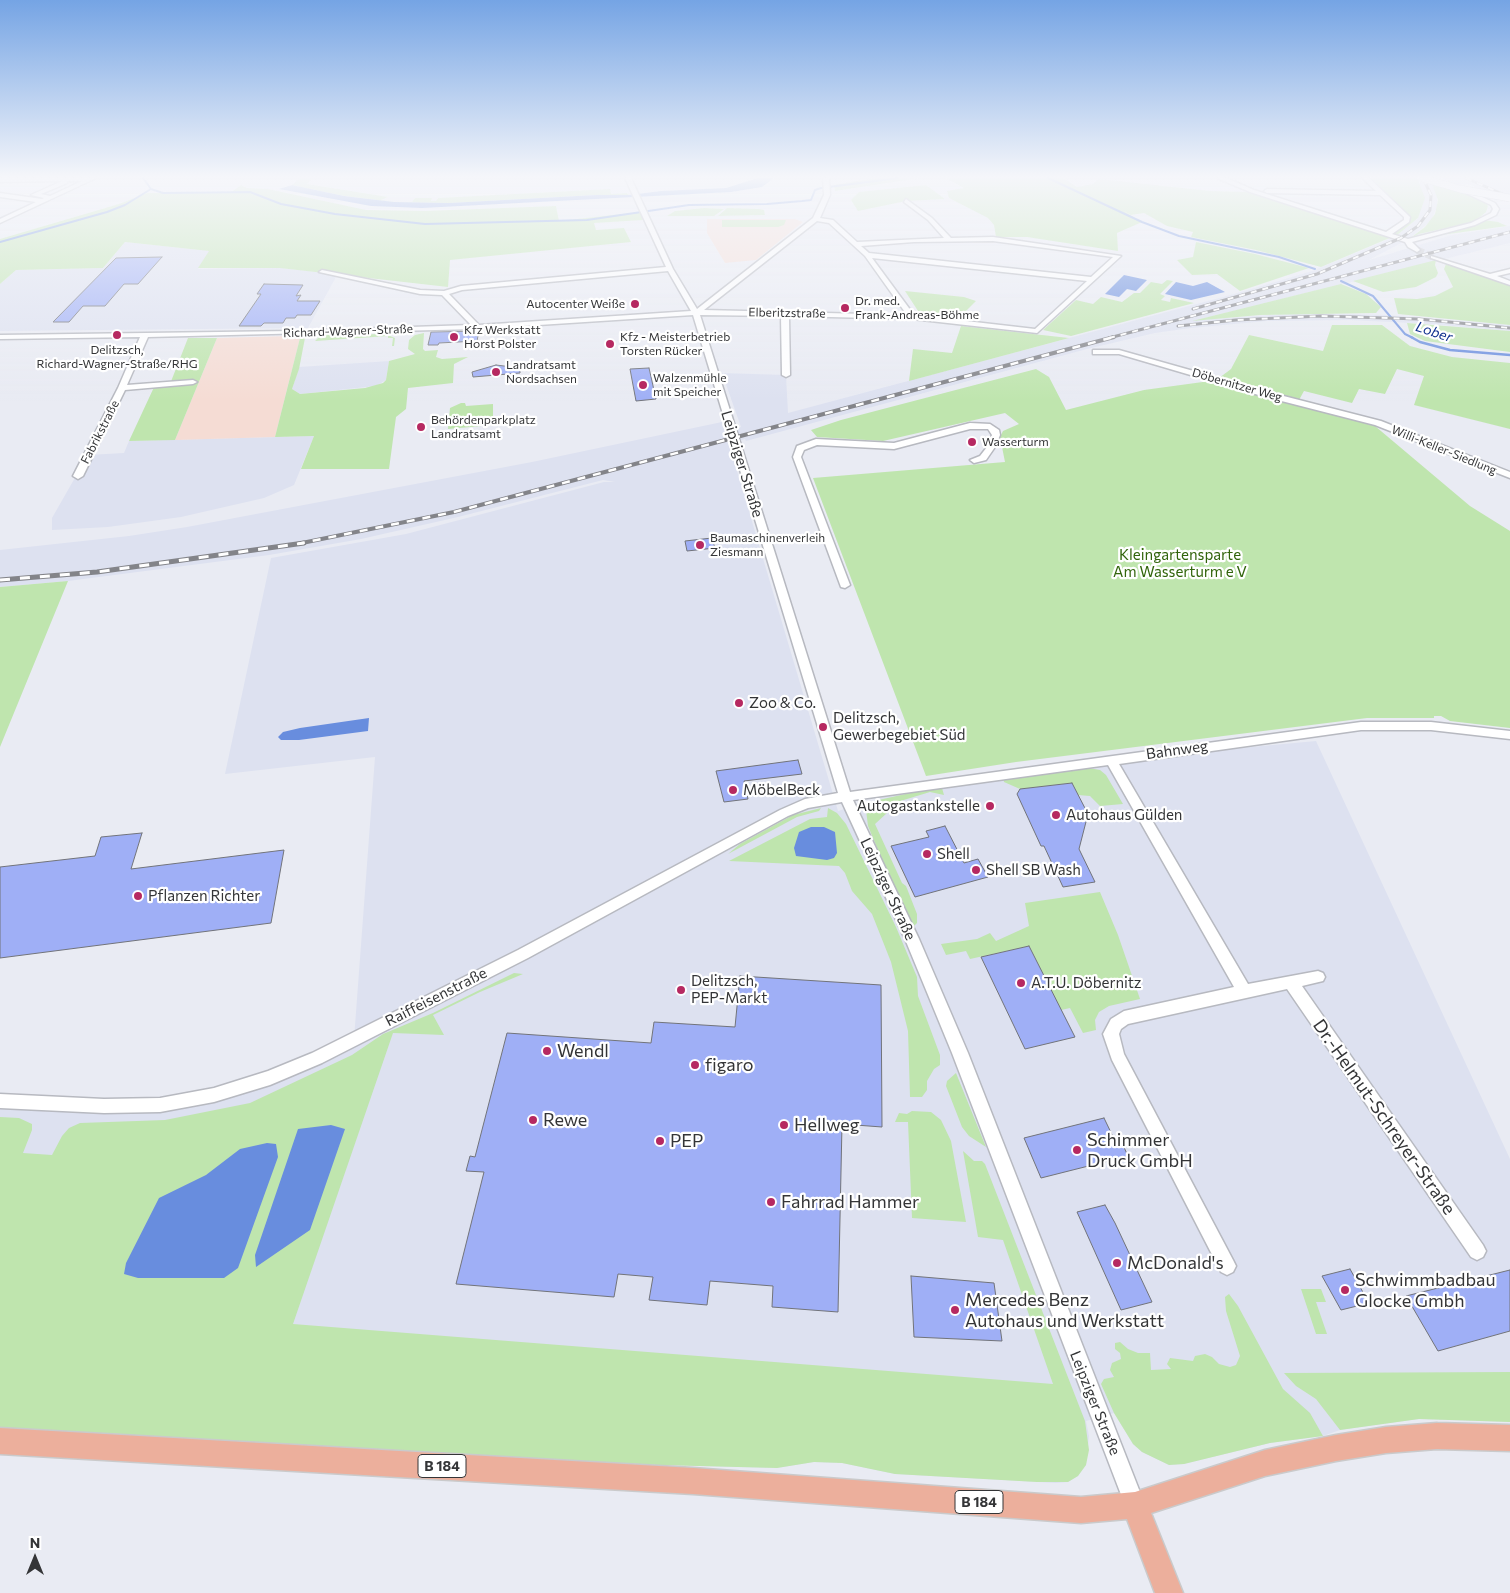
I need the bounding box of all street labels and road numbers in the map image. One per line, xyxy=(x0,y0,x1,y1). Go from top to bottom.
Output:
street label: Elberitzstraße xyxy=(748,305,826,321)
street label: Richard-Wagner-Straße xyxy=(283,322,413,340)
street label: Döbernitzer Weg xyxy=(1190,365,1284,405)
street label: Fabrikstraße xyxy=(78,398,122,466)
street label: Leipziger Straße xyxy=(717,408,767,520)
street label: Willi-Keller-Siedlung xyxy=(1389,422,1499,478)
street label: Bahnweg xyxy=(1145,737,1209,763)
street label: Leipziger Straße xyxy=(856,835,920,943)
street label: Raiffeisenstraße xyxy=(382,964,490,1030)
street label: Dr.-Helmut-Schreyer-Straße xyxy=(1308,1015,1460,1219)
street label: Leipziger Straße xyxy=(1066,1348,1124,1458)
road number: B 184 xyxy=(418,1454,466,1478)
road number: B 184 xyxy=(955,1490,1003,1514)

